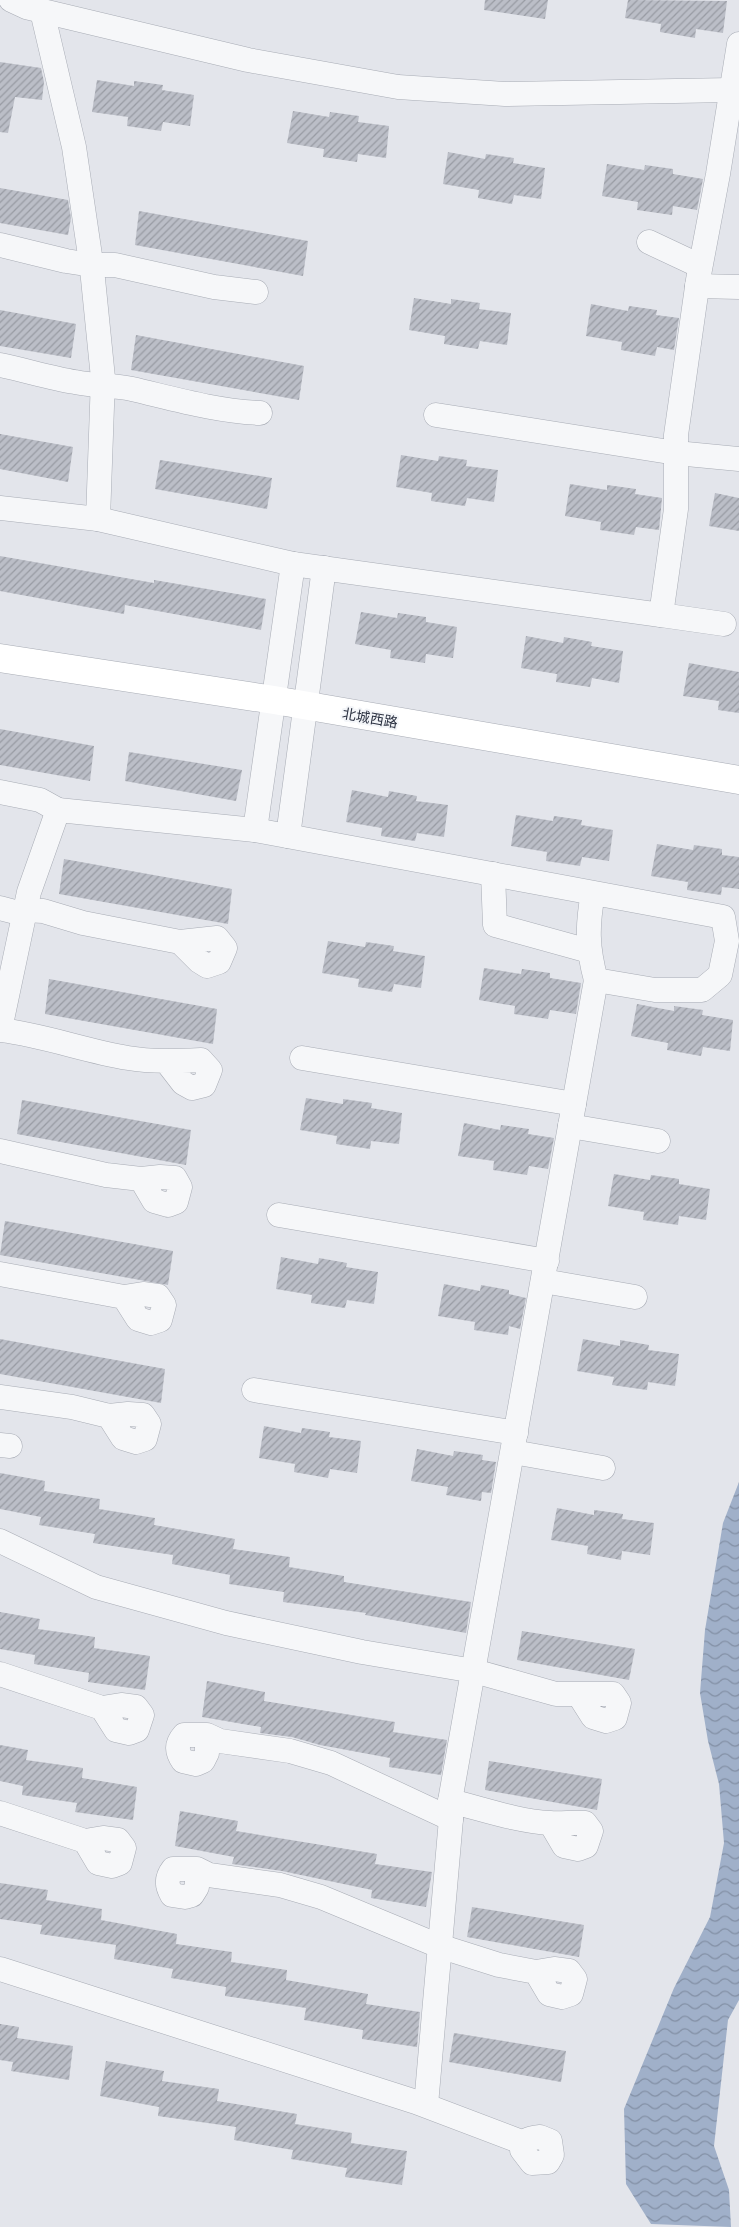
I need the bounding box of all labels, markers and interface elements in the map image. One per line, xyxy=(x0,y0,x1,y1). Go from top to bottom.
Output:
street label: 北城西路 xyxy=(341,704,399,732)

